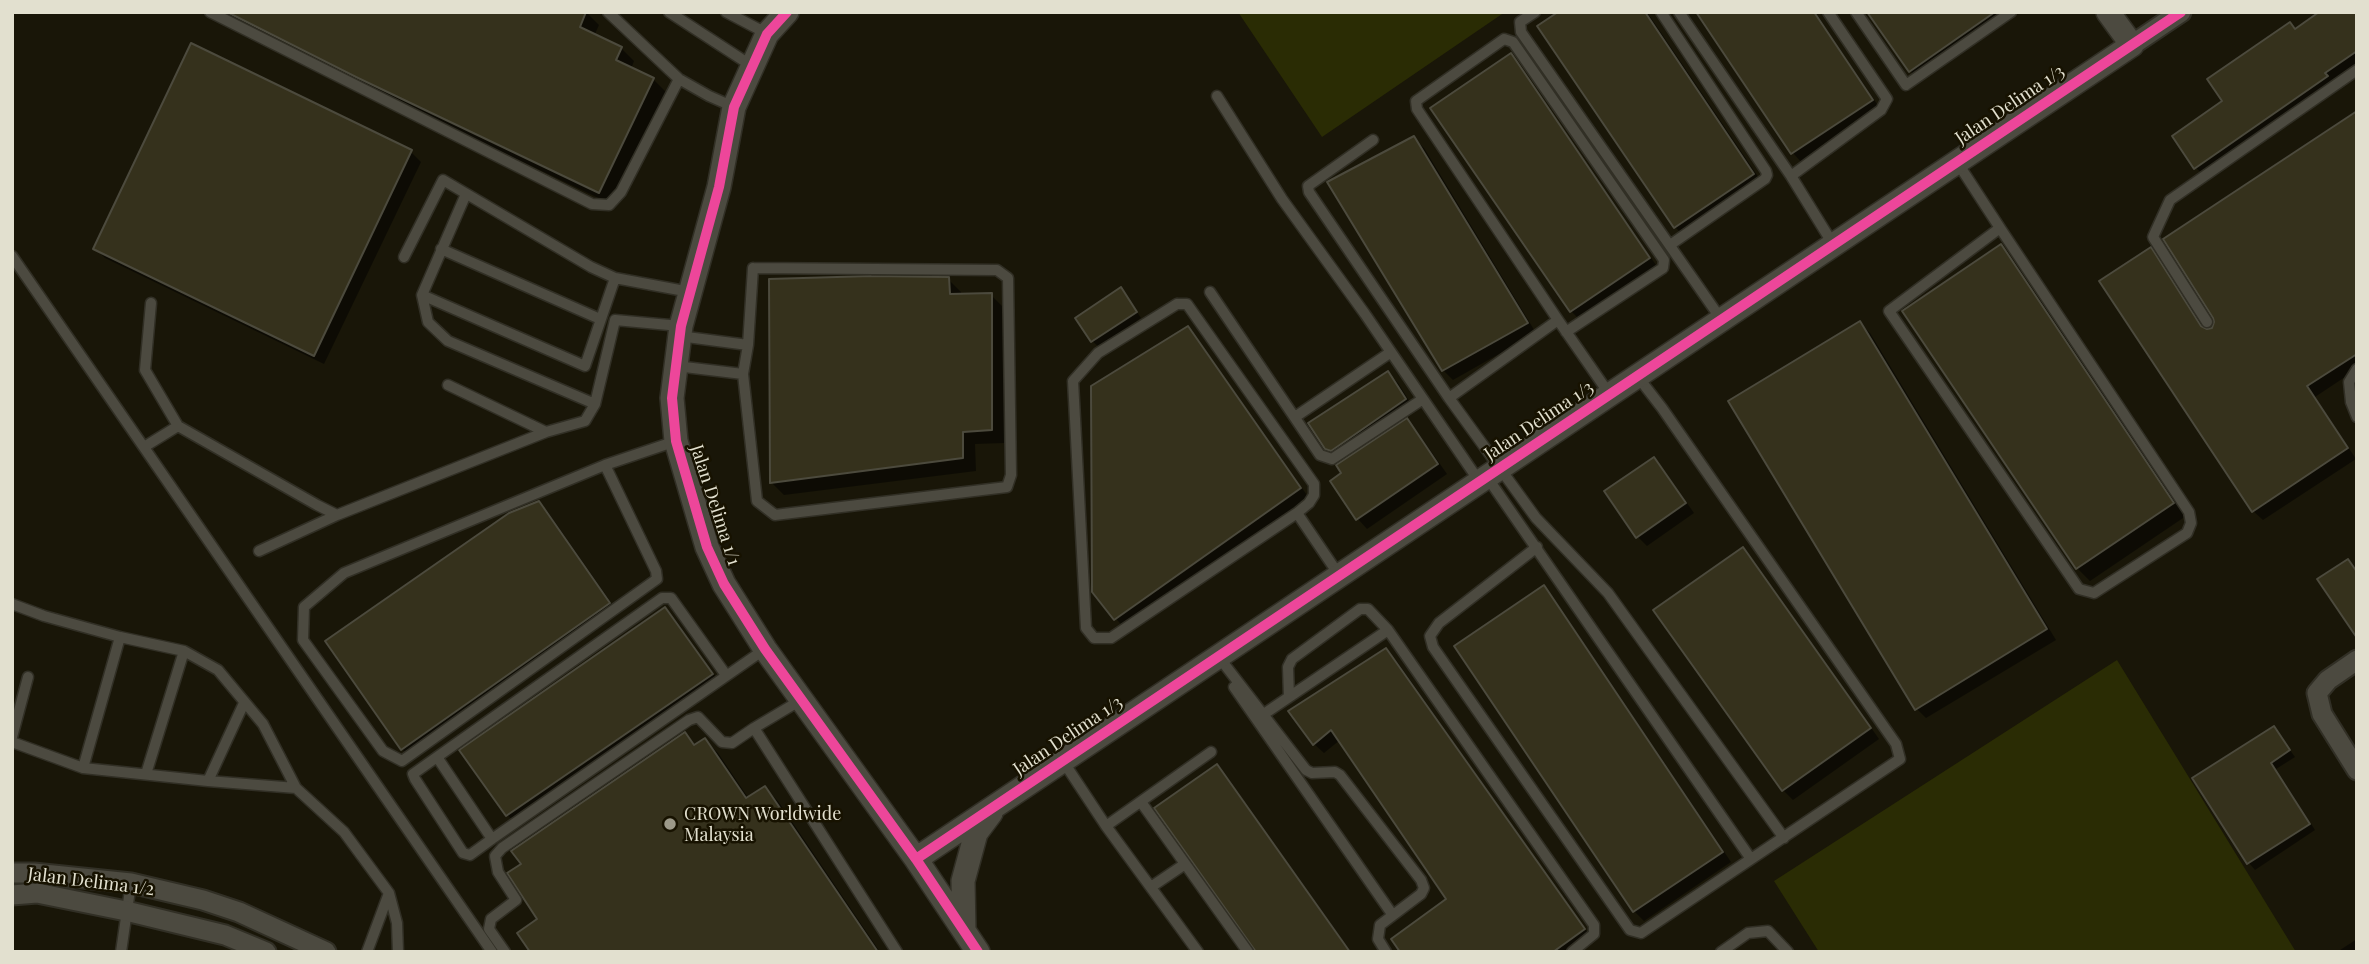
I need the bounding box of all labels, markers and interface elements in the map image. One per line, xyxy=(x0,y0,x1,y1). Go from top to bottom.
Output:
street label: Jalan Delima 1/3 xyxy=(1951,61,2069,149)
street label: Jalan Delima 1/3 xyxy=(1480,377,1598,465)
street label: Jalan Delima 1/1 xyxy=(685,442,745,568)
street label: Jalan Delima 1/3 xyxy=(1009,692,1127,780)
place label: CROWN Worldwide Malaysia xyxy=(684,803,841,846)
marker: CROWN Worldwide Malaysia xyxy=(662,816,678,832)
street label: Jalan Delima 1/2 xyxy=(26,864,156,900)

